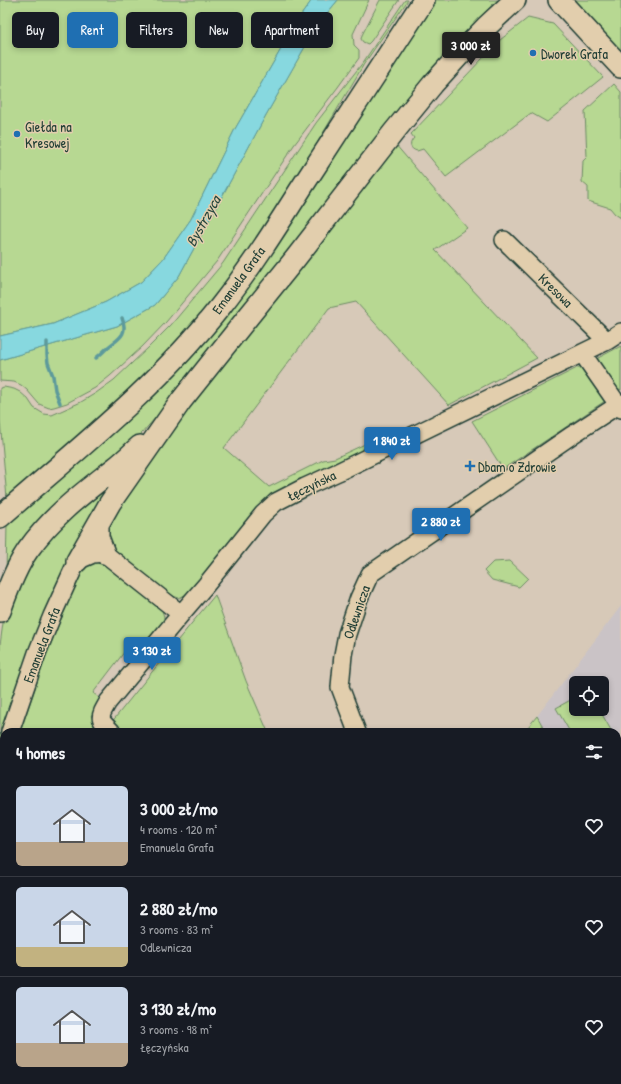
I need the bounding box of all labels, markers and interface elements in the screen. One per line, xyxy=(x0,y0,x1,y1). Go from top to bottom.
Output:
chip: Buy xyxy=(12,12,59,48)
chip: Rent xyxy=(67,12,118,48)
chip: Filters xyxy=(126,12,187,48)
chip: New xyxy=(195,12,243,48)
chip: Apartment xyxy=(251,12,333,48)
pin: 3 000 zł xyxy=(430,32,512,66)
text: 3 000 zł xyxy=(451,36,491,54)
place label: Dworek Grafa xyxy=(541,44,608,63)
marker: Dworek Grafa xyxy=(528,48,538,58)
place label: Giełda na Kresowej xyxy=(25,117,72,153)
marker: Giełda na Kresowej xyxy=(12,129,22,139)
water label: Bystrzyca xyxy=(180,190,227,250)
street label: Emanuela Grafa xyxy=(207,242,269,318)
street label: Kresowa xyxy=(535,269,578,312)
pin: 1 840 zł xyxy=(351,427,433,461)
text: 1 840 zł xyxy=(373,431,411,449)
place label: Dbam o Zdrowie xyxy=(478,457,557,476)
marker: Dbam o Zdrowie xyxy=(465,461,475,471)
street label: Łęczyńska xyxy=(283,465,340,506)
pin: 2 880 zł xyxy=(400,508,482,542)
text: 2 880 zł xyxy=(421,512,461,530)
street label: Odlewnicza xyxy=(338,582,374,641)
street label: Emanuela Grafa xyxy=(18,604,64,685)
pin: 3 130 zł xyxy=(111,637,193,671)
text: 3 130 zł xyxy=(133,641,171,659)
map controls xyxy=(569,676,609,716)
button: locate xyxy=(569,676,609,716)
text: 4 homes xyxy=(16,741,65,764)
icon: filters xyxy=(583,741,605,763)
text: 3 000 zł/mo xyxy=(140,797,218,820)
icon: home xyxy=(48,802,96,850)
icon: heart xyxy=(583,815,605,837)
text: 4 rooms · 120 m² xyxy=(140,820,217,838)
text: Emanuela Grafa xyxy=(140,838,214,856)
text: 2 880 zł/mo xyxy=(140,897,217,920)
icon: home xyxy=(48,903,96,951)
icon: heart xyxy=(583,916,605,938)
text: 3 rooms · 83 m² xyxy=(140,920,213,938)
text: Odlewnicza xyxy=(140,938,191,956)
text: 3 130 zł/mo xyxy=(140,997,216,1020)
icon: home xyxy=(48,1003,96,1051)
icon: heart xyxy=(583,1016,605,1038)
text: 3 rooms · 98 m² xyxy=(140,1020,212,1038)
text: Łęczyńska xyxy=(140,1038,189,1056)

